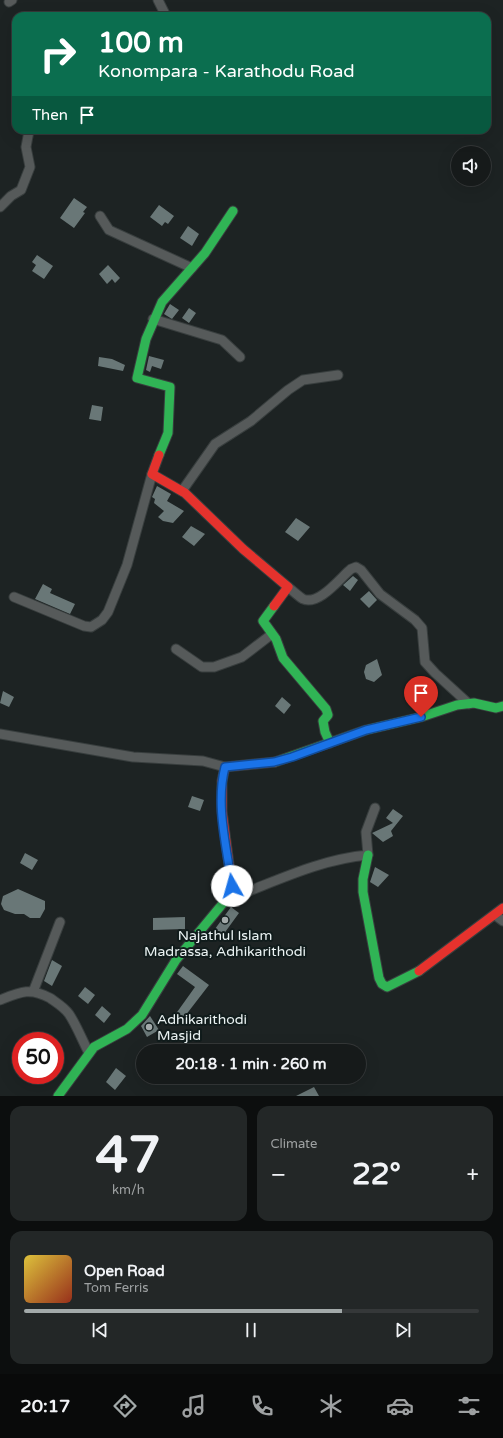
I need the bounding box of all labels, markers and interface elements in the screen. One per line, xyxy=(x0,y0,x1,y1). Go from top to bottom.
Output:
text: 100 m xyxy=(98,26,184,60)
icon: right xyxy=(32,28,84,80)
text: Konompara - Karathodu Road xyxy=(98,60,355,82)
icon: arrive xyxy=(76,104,98,126)
text: Then xyxy=(32,106,68,124)
map controls xyxy=(451,146,491,186)
button: sound xyxy=(451,146,491,186)
pin xyxy=(404,676,438,717)
icon: arrive xyxy=(410,682,432,704)
position arrow xyxy=(211,865,253,907)
marker: Najathul Islam Madrassa, Adhikarithodi xyxy=(220,915,230,925)
place label: Najathul Islam Madrassa, Adhikarithodi xyxy=(144,927,306,960)
place label: Adhikarithodi Masjid xyxy=(157,1011,247,1044)
marker: Adhikarithodi Masjid xyxy=(144,1022,154,1032)
speed limit sign: 50 xyxy=(12,1032,64,1084)
text: 20:18 · 1 min · 260 m xyxy=(176,1055,326,1073)
text: 47 xyxy=(96,1124,161,1187)
text: Climate xyxy=(271,1136,317,1152)
text: 22° xyxy=(352,1156,401,1193)
text: − xyxy=(271,1162,286,1188)
text: + xyxy=(467,1162,479,1188)
text: km/h xyxy=(112,1182,145,1198)
text: Open Road xyxy=(84,1262,165,1280)
text: Tom Ferris xyxy=(84,1280,148,1296)
icon: previous xyxy=(89,1319,111,1341)
icon: pause xyxy=(240,1319,262,1341)
icon: next xyxy=(392,1319,414,1341)
icon: directions xyxy=(111,1392,139,1420)
icon: music xyxy=(180,1392,208,1420)
icon: phone xyxy=(248,1392,276,1420)
icon: climate xyxy=(317,1392,345,1420)
icon: car xyxy=(386,1392,414,1420)
icon: filters xyxy=(455,1392,483,1420)
text: 20:17 xyxy=(20,1395,70,1417)

